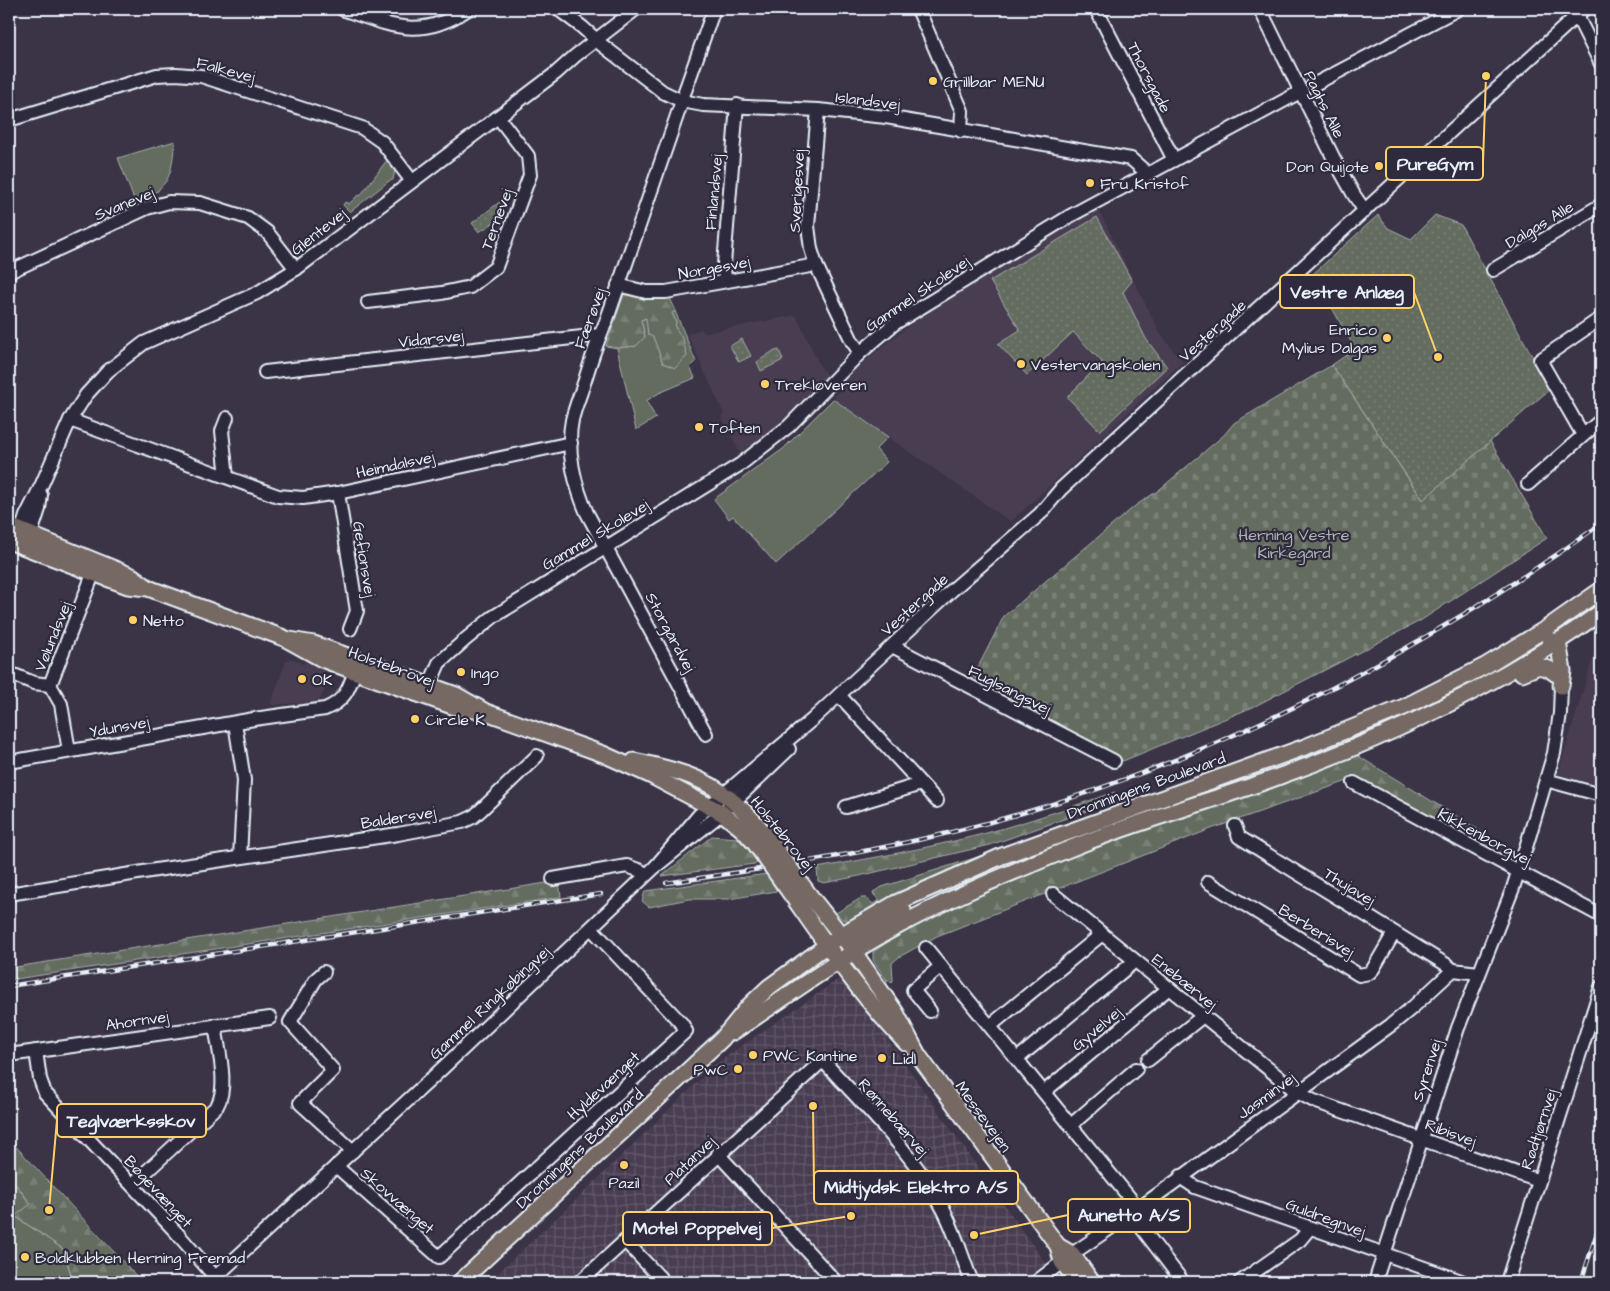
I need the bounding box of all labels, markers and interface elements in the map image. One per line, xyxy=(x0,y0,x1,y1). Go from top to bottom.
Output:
street label: Thorsgade xyxy=(1121,38,1177,118)
street label: Falkevej xyxy=(194,52,258,88)
street label: Paghs Alle xyxy=(1297,67,1350,143)
place label: Grillbar MENU xyxy=(943,71,1044,93)
marker: Grillbar MENU xyxy=(927,75,939,87)
street label: Islandsvej xyxy=(834,86,902,116)
callout: PureGym xyxy=(1386,147,1483,180)
street label: Sverigesvej xyxy=(784,149,811,233)
text: PureGym xyxy=(1397,152,1474,178)
street label: Finlandsvej xyxy=(700,153,728,231)
place label: Don Quijote xyxy=(1286,156,1369,178)
marker: Don Quijote xyxy=(1373,160,1385,172)
place label: Fru Kristof xyxy=(1100,173,1189,195)
marker: Fru Kristof xyxy=(1084,177,1096,189)
street label: Svanevej xyxy=(91,182,158,226)
street label: Ternevej xyxy=(476,185,518,253)
street label: Dalgas Alle xyxy=(1501,196,1578,255)
street label: Glentevej xyxy=(286,203,351,261)
street label: Norgesvej xyxy=(677,251,752,286)
street label: Gammel Skolevej xyxy=(861,251,974,337)
callout: Vestre Anlæg xyxy=(1280,275,1414,308)
text: Vestre Anlæg xyxy=(1289,280,1404,306)
street label: Færøvej xyxy=(569,285,611,352)
street label: Vestergade xyxy=(1174,294,1252,368)
place label: Enrico Mylius Dalgas xyxy=(1282,319,1377,360)
street label: Vidarsvej xyxy=(397,325,465,353)
marker: Enrico Mylius Dalgas xyxy=(1381,332,1393,344)
place label: Vestervangskolen xyxy=(1031,354,1160,377)
marker: Vestervangskolen xyxy=(1015,358,1027,370)
place label: Trekløveren xyxy=(775,374,866,396)
marker: Trekløveren xyxy=(759,378,771,390)
place label: Toften xyxy=(709,417,761,439)
marker: Toften xyxy=(693,421,705,433)
street label: Heimdalsvej xyxy=(354,446,437,484)
street label: Gammel Skolevej xyxy=(538,494,654,576)
street label: Gefionsvej xyxy=(347,520,381,599)
park label: Herning Vestre Kirkegård xyxy=(1239,524,1350,565)
street label: Vestergade xyxy=(876,568,954,642)
street label: Storgårdvej xyxy=(639,589,701,677)
street label: Vølundsvej xyxy=(29,598,77,675)
place label: Netto xyxy=(143,610,184,632)
marker: Netto xyxy=(127,614,139,626)
street label: Holstebrovej xyxy=(345,641,438,693)
street label: Fuglsangsvej xyxy=(964,660,1055,721)
place label: Ingo xyxy=(471,662,499,685)
marker: Ingo xyxy=(455,666,467,678)
place label: OK xyxy=(312,669,333,691)
marker: OK xyxy=(296,673,308,685)
place label: Circle K xyxy=(425,709,485,731)
street label: Ydunsvej xyxy=(87,711,151,743)
marker: Circle K xyxy=(409,713,421,725)
street label: Dronningens Boulevard xyxy=(1064,747,1229,826)
street label: Holstebrovej xyxy=(745,791,819,876)
street label: Baldersvej xyxy=(359,801,437,835)
street label: Kikkenborgvej xyxy=(1433,803,1535,872)
street label: Thujavej xyxy=(1320,862,1380,911)
street label: Berberisvej xyxy=(1274,899,1359,963)
street label: Gammel Ringkøbingvej xyxy=(424,941,556,1065)
street label: Enebærvej xyxy=(1147,949,1222,1015)
street label: Gyvelvej xyxy=(1067,1001,1127,1057)
street label: Ahornvej xyxy=(104,1006,170,1036)
street label: Syrenvej xyxy=(1407,1036,1448,1105)
place label: PWC Kantine xyxy=(763,1045,858,1067)
street label: Hyldevænget xyxy=(562,1046,646,1126)
place label: Lidl xyxy=(892,1048,916,1070)
marker: PWC Kantine xyxy=(747,1049,759,1061)
marker: Lidl xyxy=(876,1052,888,1064)
place label: PwC xyxy=(694,1059,728,1081)
marker: PwC xyxy=(732,1063,744,1075)
street label: Jasminvej xyxy=(1233,1067,1300,1124)
street label: Rønnebærvej xyxy=(853,1074,934,1162)
street label: Messevejen xyxy=(950,1077,1017,1157)
street label: Dronningens Boulevard xyxy=(511,1084,649,1214)
street label: Rødtjørnvej xyxy=(1516,1086,1562,1172)
callout: Teglværksskov xyxy=(57,1104,206,1137)
text: Teglværksskov xyxy=(66,1109,196,1135)
street label: Ribisvej xyxy=(1422,1114,1479,1152)
street label: Platanvej xyxy=(659,1131,720,1190)
street label: Bøgevænget xyxy=(118,1151,198,1234)
marker: Pazil xyxy=(618,1159,630,1171)
street label: Skovvænget xyxy=(355,1162,440,1240)
callout: Midtjydsk Elektro A/S xyxy=(814,1171,1018,1204)
place label: Pazil xyxy=(608,1172,640,1194)
text: Midtjydsk Elektro A/S xyxy=(824,1175,1008,1201)
street label: Guldregnvej xyxy=(1282,1193,1369,1244)
callout: Aunetto A/S xyxy=(1068,1199,1190,1232)
text: Aunetto A/S xyxy=(1078,1203,1181,1228)
callout: Motel Poppelvej xyxy=(623,1212,772,1245)
text: Motel Poppelvej xyxy=(633,1216,762,1241)
place label: Boldklubben Herning Fremad xyxy=(35,1247,245,1270)
marker: Boldklubben Herning Fremad xyxy=(19,1251,31,1263)

